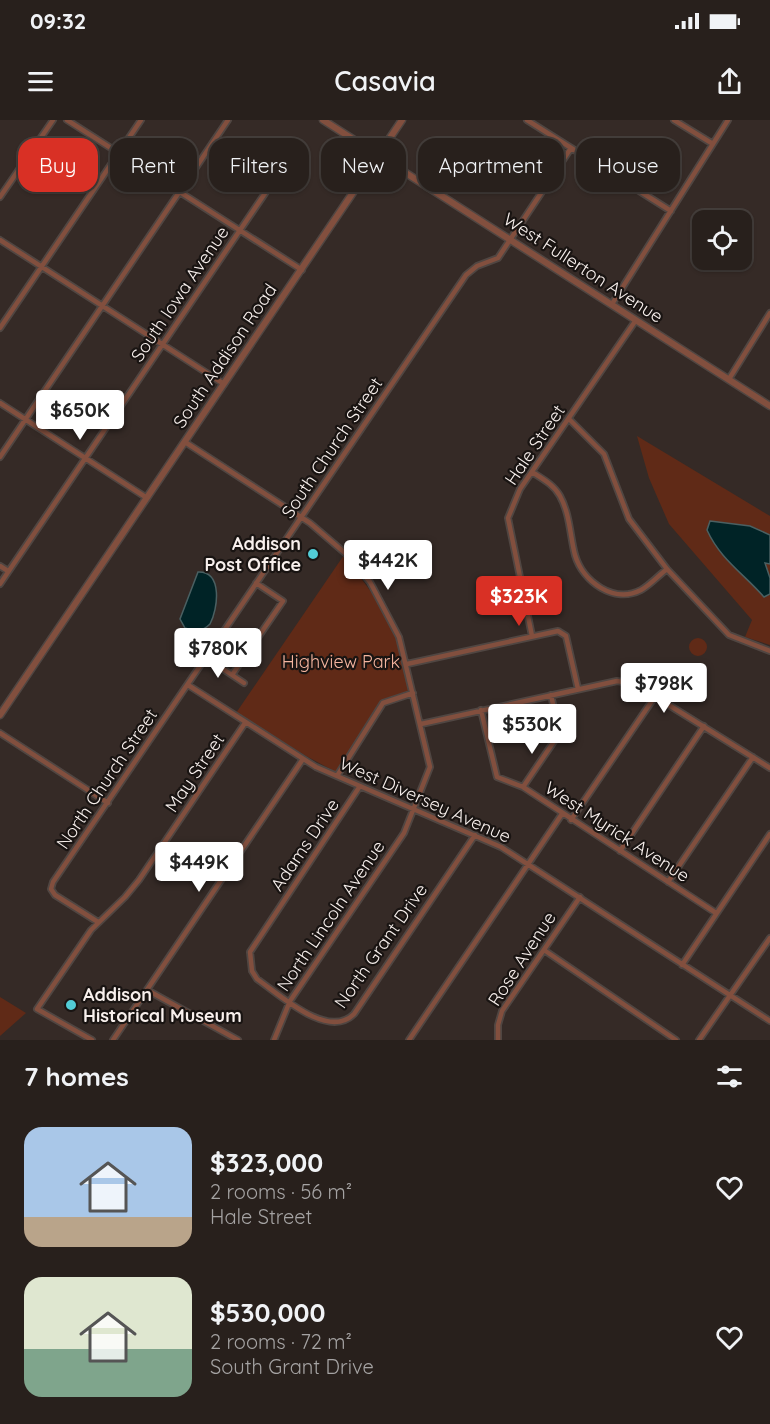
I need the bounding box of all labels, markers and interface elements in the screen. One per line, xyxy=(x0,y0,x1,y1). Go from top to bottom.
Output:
text: 09:32 xyxy=(30,7,86,35)
text: Casavia xyxy=(334,64,436,98)
icon: menu xyxy=(24,65,57,98)
icon: share xyxy=(713,65,746,98)
chip: Buy xyxy=(18,138,98,192)
chip: Rent xyxy=(110,138,197,192)
chip: Filters xyxy=(209,138,309,192)
chip: New xyxy=(321,138,406,192)
chip: Apartment xyxy=(418,138,564,192)
chip: House xyxy=(576,138,680,192)
street label: West Fullerton Avenue xyxy=(499,207,667,328)
map controls xyxy=(692,210,752,270)
button: locate xyxy=(692,210,752,270)
street label: South Iowa Avenue xyxy=(126,221,234,366)
street label: South Addison Road xyxy=(168,279,281,432)
street label: South Church Street xyxy=(276,373,387,523)
pin: $650K xyxy=(38,390,122,441)
text: $650K xyxy=(50,397,110,422)
street label: Hale Street xyxy=(499,400,570,489)
place label: Addison Post Office xyxy=(204,532,301,576)
pin: $442K xyxy=(346,540,430,591)
marker: Addison Post Office xyxy=(306,547,320,561)
text: $442K xyxy=(358,547,418,572)
pin: $323K xyxy=(477,576,561,627)
text: $323K xyxy=(490,583,548,608)
pin: $780K xyxy=(176,628,260,679)
text: $780K xyxy=(188,635,248,660)
park label: Highview Park xyxy=(282,650,400,673)
pin: $798K xyxy=(622,663,706,714)
text: $798K xyxy=(635,670,693,695)
street label: North Church Street xyxy=(51,704,162,853)
pin: $530K xyxy=(490,704,574,755)
text: $530K xyxy=(502,711,562,736)
street label: May Street xyxy=(160,729,229,817)
street label: West Diversey Avenue xyxy=(336,751,515,848)
street label: West Myrick Avenue xyxy=(541,776,694,887)
street label: Adams Drive xyxy=(265,794,344,895)
street label: North Lincoln Avenue xyxy=(272,836,390,996)
pin: $449K xyxy=(157,842,241,893)
text: $449K xyxy=(169,849,229,874)
street label: North Grant Drive xyxy=(329,879,432,1013)
street label: Rose Avenue xyxy=(483,907,561,1010)
place label: Addison Historical Museum xyxy=(83,983,242,1027)
marker: Addison Historical Museum xyxy=(64,998,78,1012)
text: 7 homes xyxy=(24,1060,129,1093)
icon: filters xyxy=(713,1060,746,1093)
text: $323,000 xyxy=(210,1146,323,1179)
icon: home xyxy=(72,1151,144,1223)
icon: heart xyxy=(713,1171,746,1204)
text: 2 rooms · 56 m² xyxy=(210,1179,352,1204)
text: Hale Street xyxy=(210,1204,312,1229)
text: $530,000 xyxy=(210,1296,325,1329)
icon: home xyxy=(72,1301,144,1373)
icon: heart xyxy=(713,1321,746,1354)
text: 2 rooms · 72 m² xyxy=(210,1329,352,1354)
text: South Grant Drive xyxy=(210,1354,374,1379)

